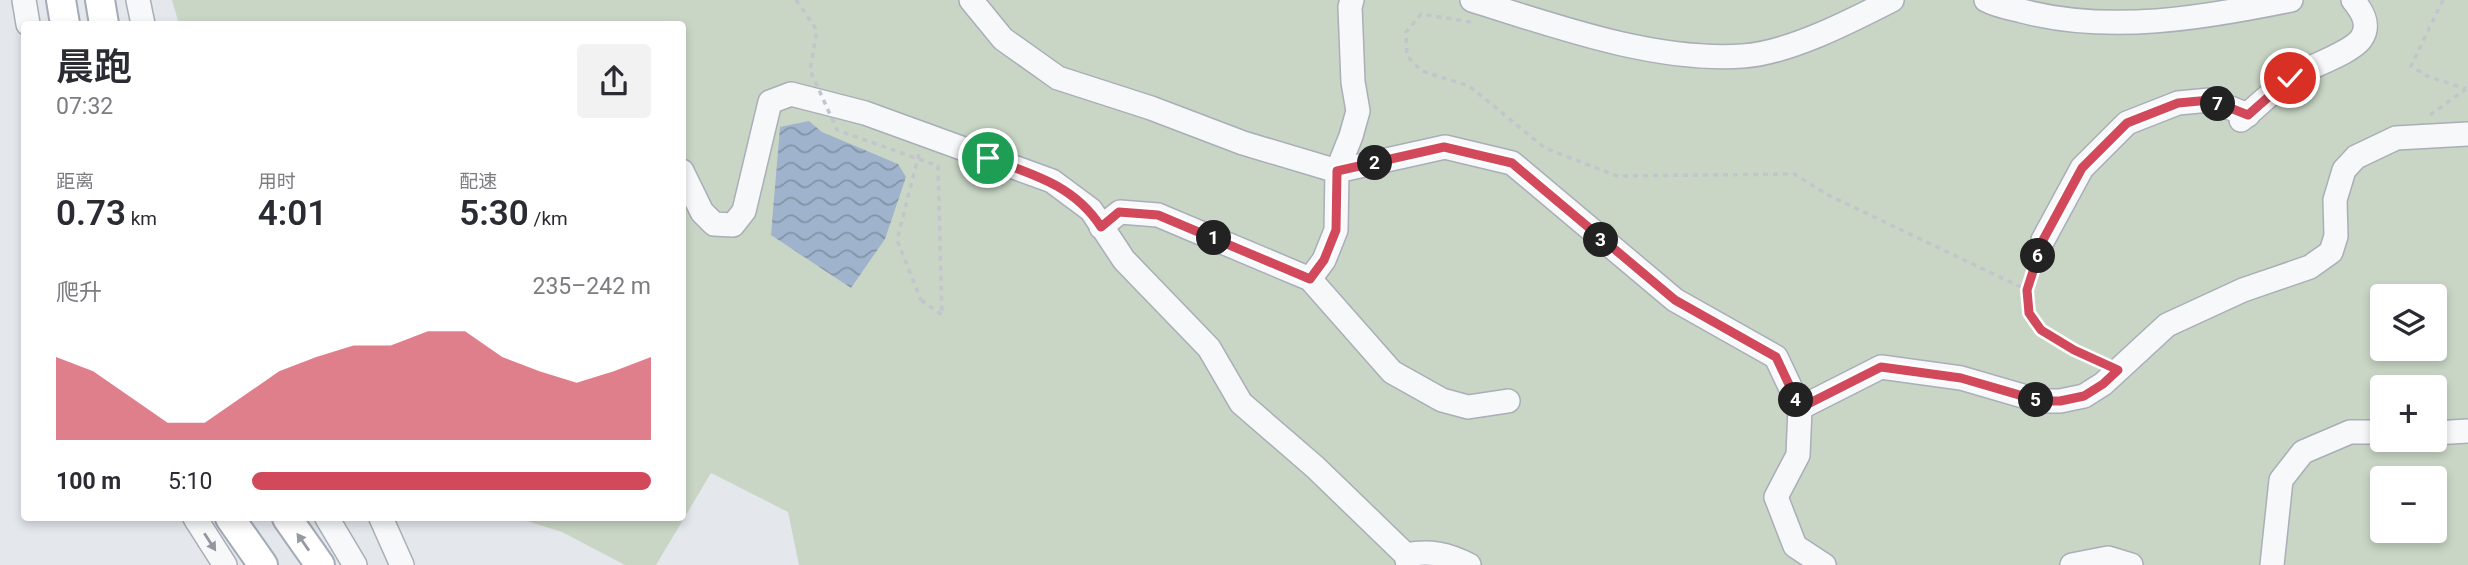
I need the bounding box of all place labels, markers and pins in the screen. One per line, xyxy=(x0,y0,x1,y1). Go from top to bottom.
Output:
pin xyxy=(2260,48,2320,108)
pin: 7 xyxy=(2200,86,2236,122)
pin xyxy=(958,128,1018,188)
pin: 2 xyxy=(1358,146,1392,180)
pin: 1 xyxy=(1196,220,1232,256)
pin: 3 xyxy=(1584,222,1618,258)
pin: 6 xyxy=(2021,238,2056,274)
pin: 4 xyxy=(1778,382,1814,418)
pin: 5 xyxy=(2018,382,2054,418)

